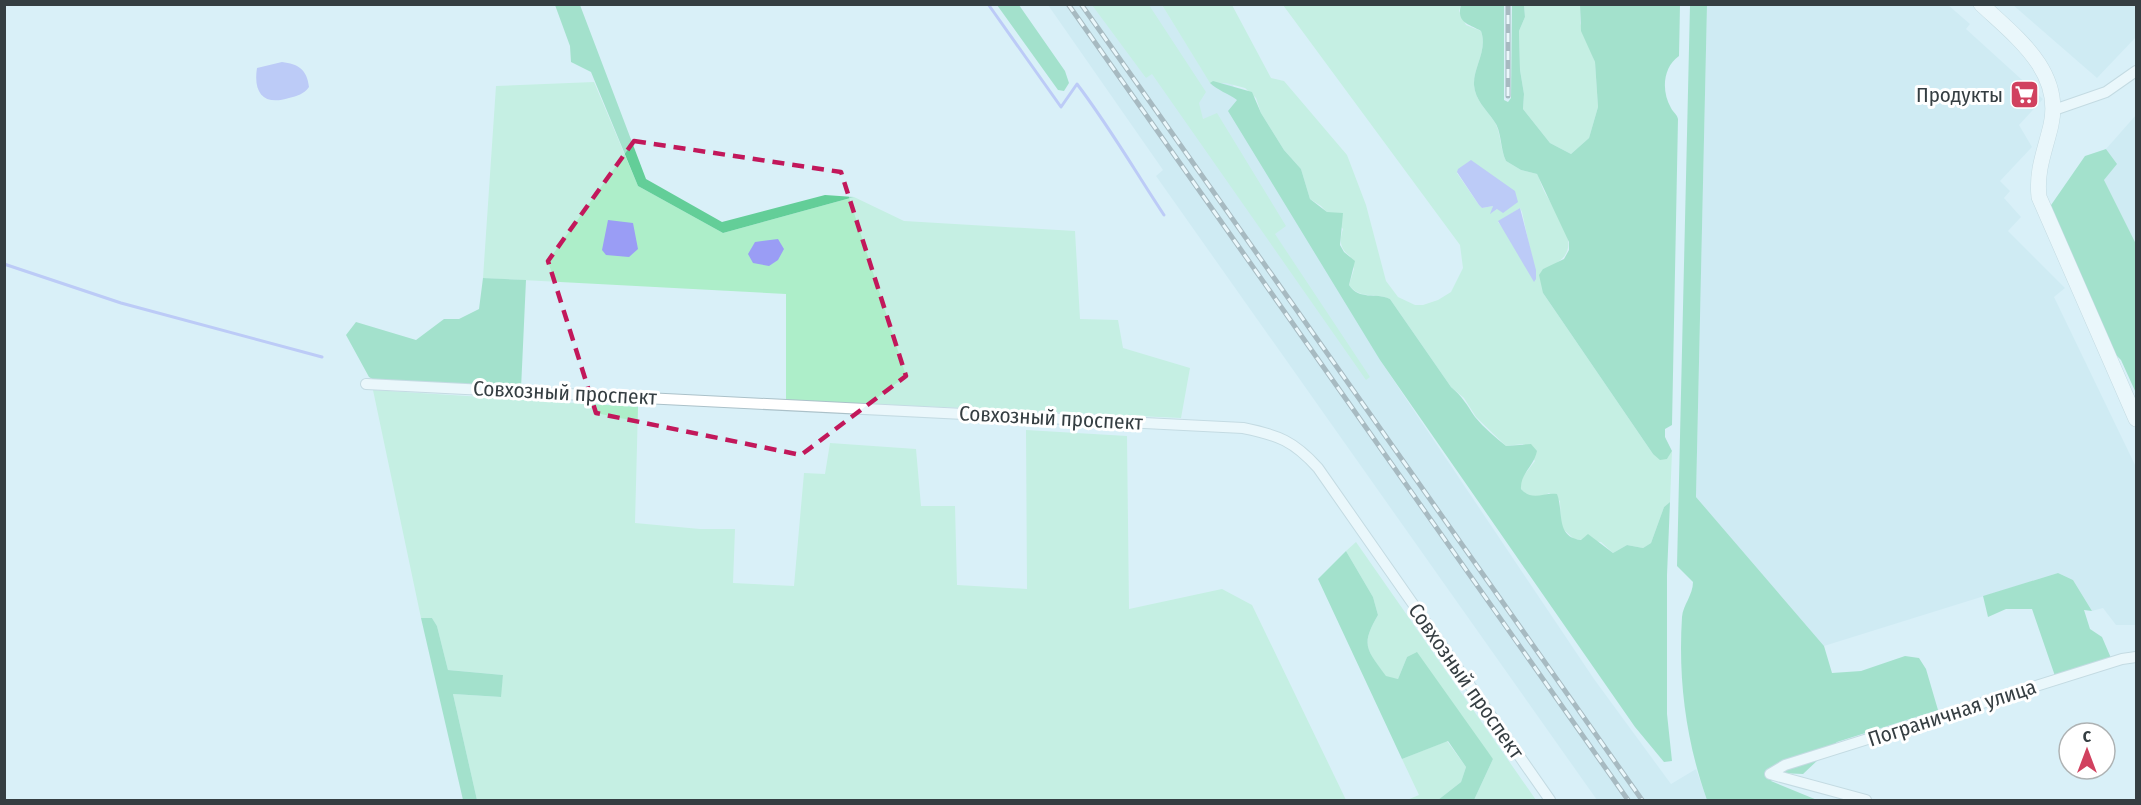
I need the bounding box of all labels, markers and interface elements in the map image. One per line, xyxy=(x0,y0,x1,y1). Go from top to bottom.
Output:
supermarket icon: Продукты xyxy=(2008,79,2040,111)
place label: Продукты xyxy=(1916,82,2003,108)
street label: Совхозный проспект xyxy=(472,375,658,411)
street label: Совхозный проспект xyxy=(958,400,1144,436)
street label: Совхозный проспект xyxy=(1403,598,1530,764)
street label: Пограничная улица xyxy=(1865,674,2039,752)
north arrow xyxy=(2057,721,2117,781)
text: С xyxy=(2083,727,2092,746)

